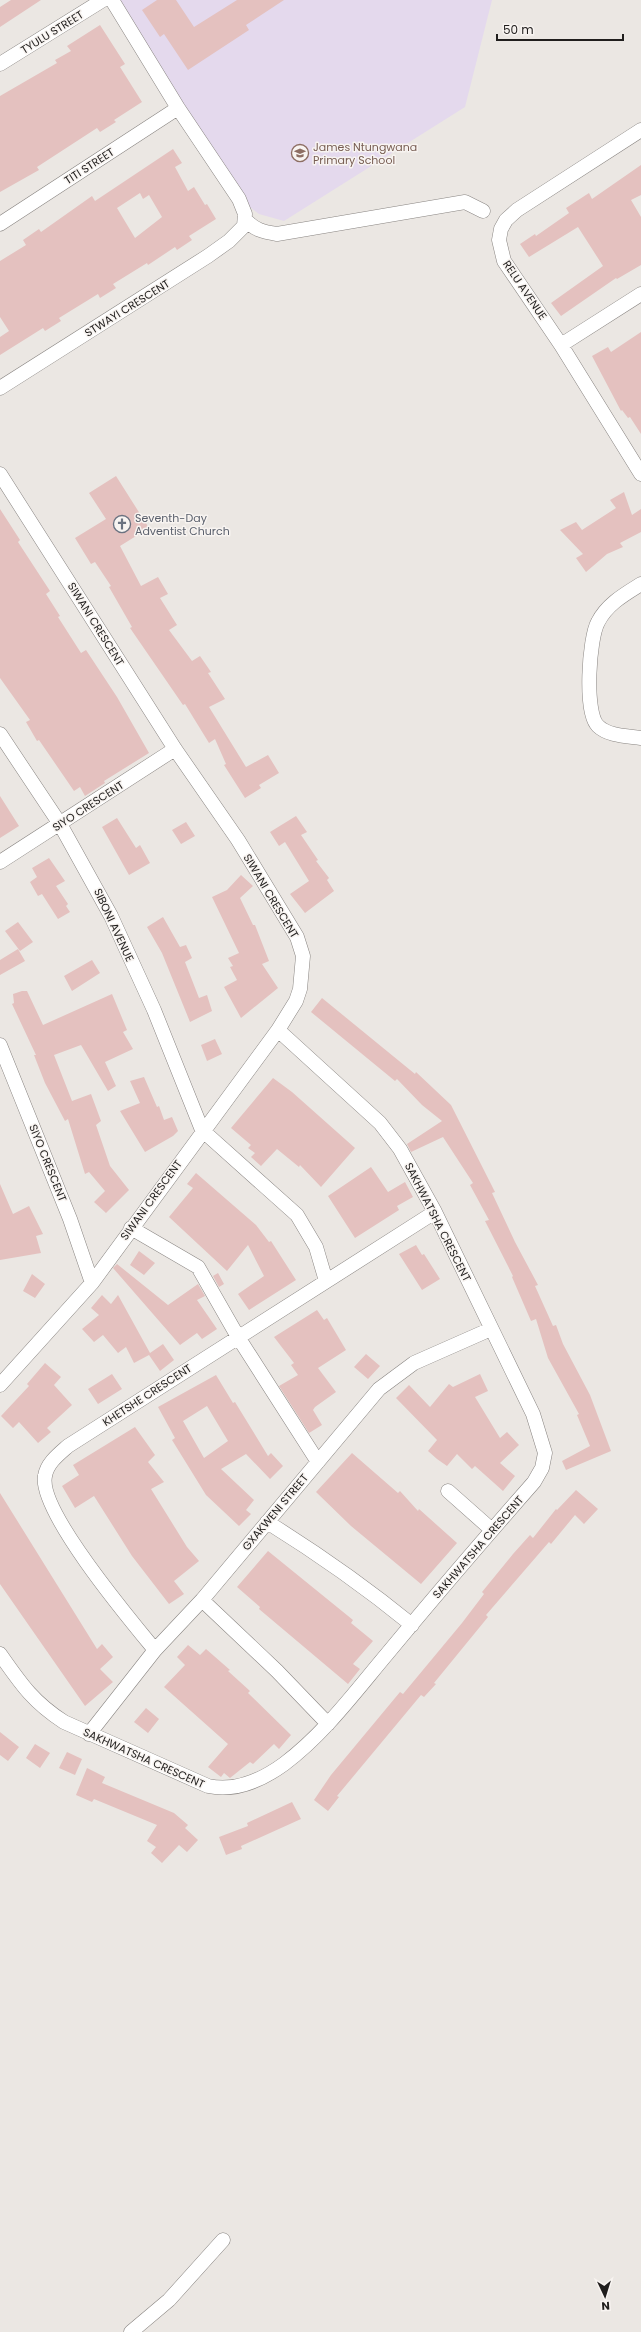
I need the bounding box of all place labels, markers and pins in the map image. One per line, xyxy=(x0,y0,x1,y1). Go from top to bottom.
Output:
place label: James Ntungwana Primary School xyxy=(313,139,417,168)
school or university icon: James Ntungwana Primary School xyxy=(290,143,310,163)
place label: Seventh-Day Adventist Church xyxy=(135,510,230,539)
church icon: Seventh-Day Adventist Church xyxy=(112,514,132,534)

